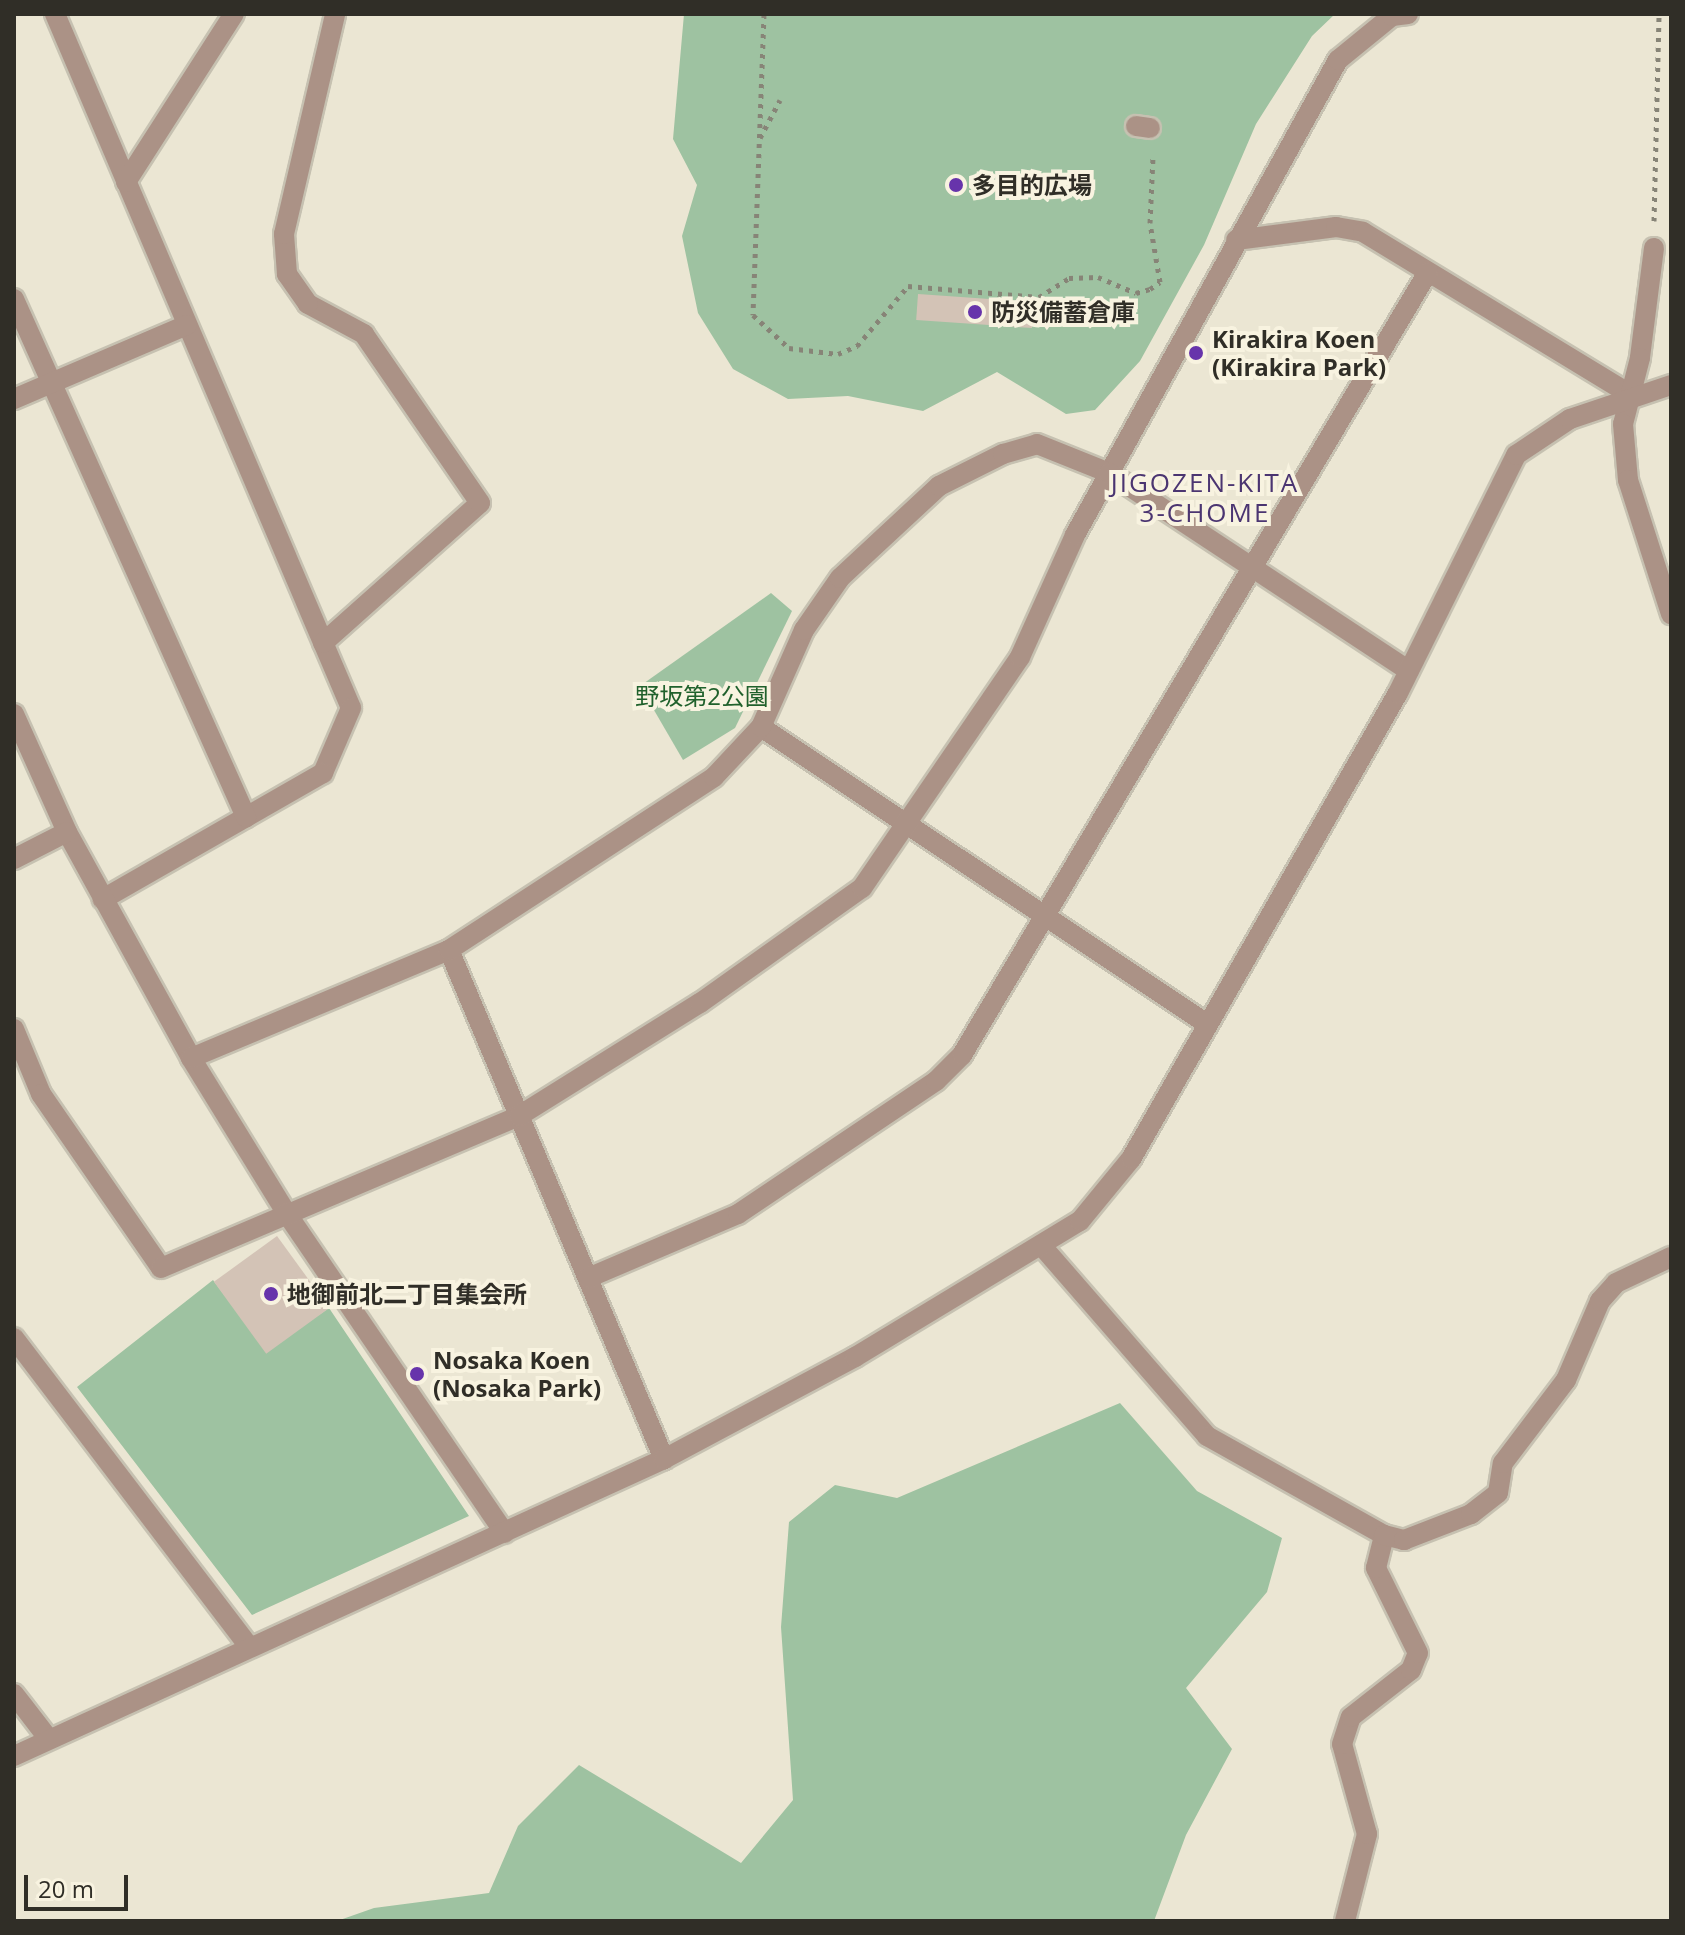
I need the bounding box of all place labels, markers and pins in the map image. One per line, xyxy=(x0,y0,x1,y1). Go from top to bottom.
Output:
place label: 多目的広場 xyxy=(972,171,1092,199)
marker: 多目的広場 xyxy=(947,176,965,194)
place label: 防災備蓄倉庫 xyxy=(991,298,1135,326)
marker: 防災備蓄倉庫 xyxy=(966,303,984,321)
place label: Kirakira Koen (Kirakira Park) xyxy=(1212,325,1386,381)
marker: Kirakira Koen (Kirakira Park) xyxy=(1187,344,1205,362)
place label: 地御前北二丁目集会所 xyxy=(287,1280,527,1308)
marker: 地御前北二丁目集会所 xyxy=(262,1285,280,1303)
place label: Nosaka Koen (Nosaka Park) xyxy=(433,1346,601,1402)
marker: Nosaka Koen (Nosaka Park) xyxy=(408,1365,426,1383)

